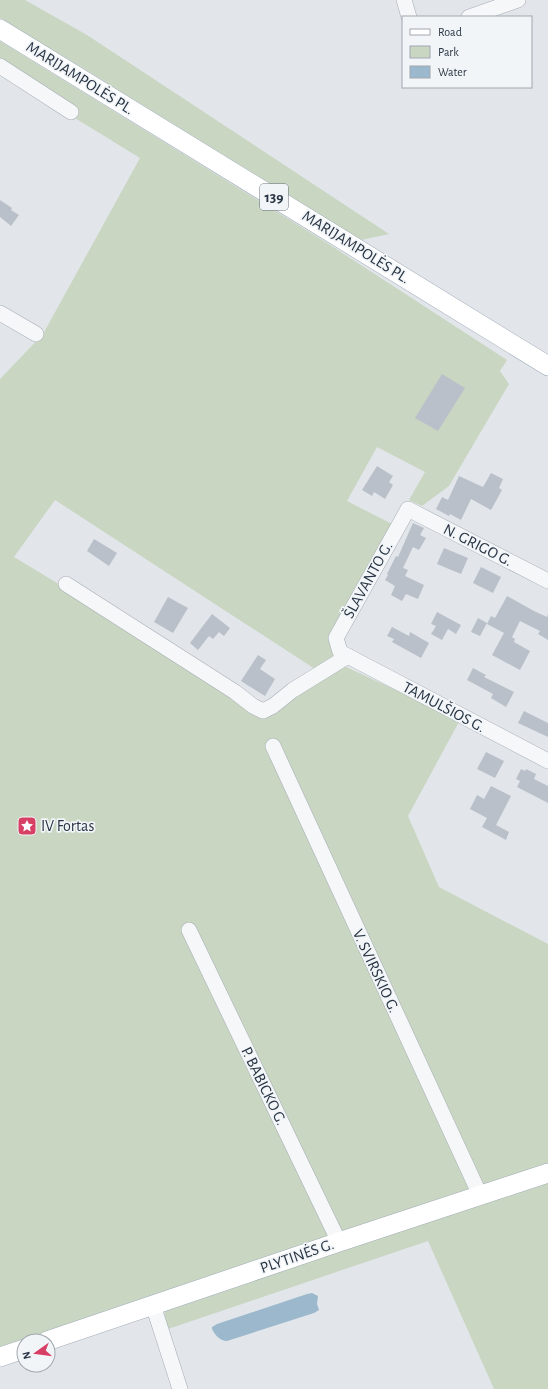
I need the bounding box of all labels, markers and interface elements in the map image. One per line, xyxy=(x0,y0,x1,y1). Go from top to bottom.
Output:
legend xyxy=(402,16,532,88)
text: Road xyxy=(438,26,462,38)
street label: MARIJAMPOLĖS PL. xyxy=(23,37,138,118)
text: Park xyxy=(438,46,459,58)
text: Water xyxy=(438,66,467,78)
road number: 139 xyxy=(260,184,288,210)
street label: MARIJAMPOLĖS PL. xyxy=(299,206,414,287)
street label: N. GRIGO G. xyxy=(441,521,515,569)
street label: ŠLAVANTO G. xyxy=(339,538,396,621)
street label: TAMULŠIOS G. xyxy=(400,677,489,735)
place icon: IV Fortas xyxy=(16,815,38,837)
place label: IV Fortas xyxy=(41,818,94,834)
street label: V. SVIRSKIO G. xyxy=(350,927,402,1015)
street label: P. BABICKO G. xyxy=(238,1044,290,1128)
street label: PLYTINĖS G. xyxy=(257,1234,336,1276)
north arrow xyxy=(16,1333,56,1373)
text: N xyxy=(21,1350,33,1360)

